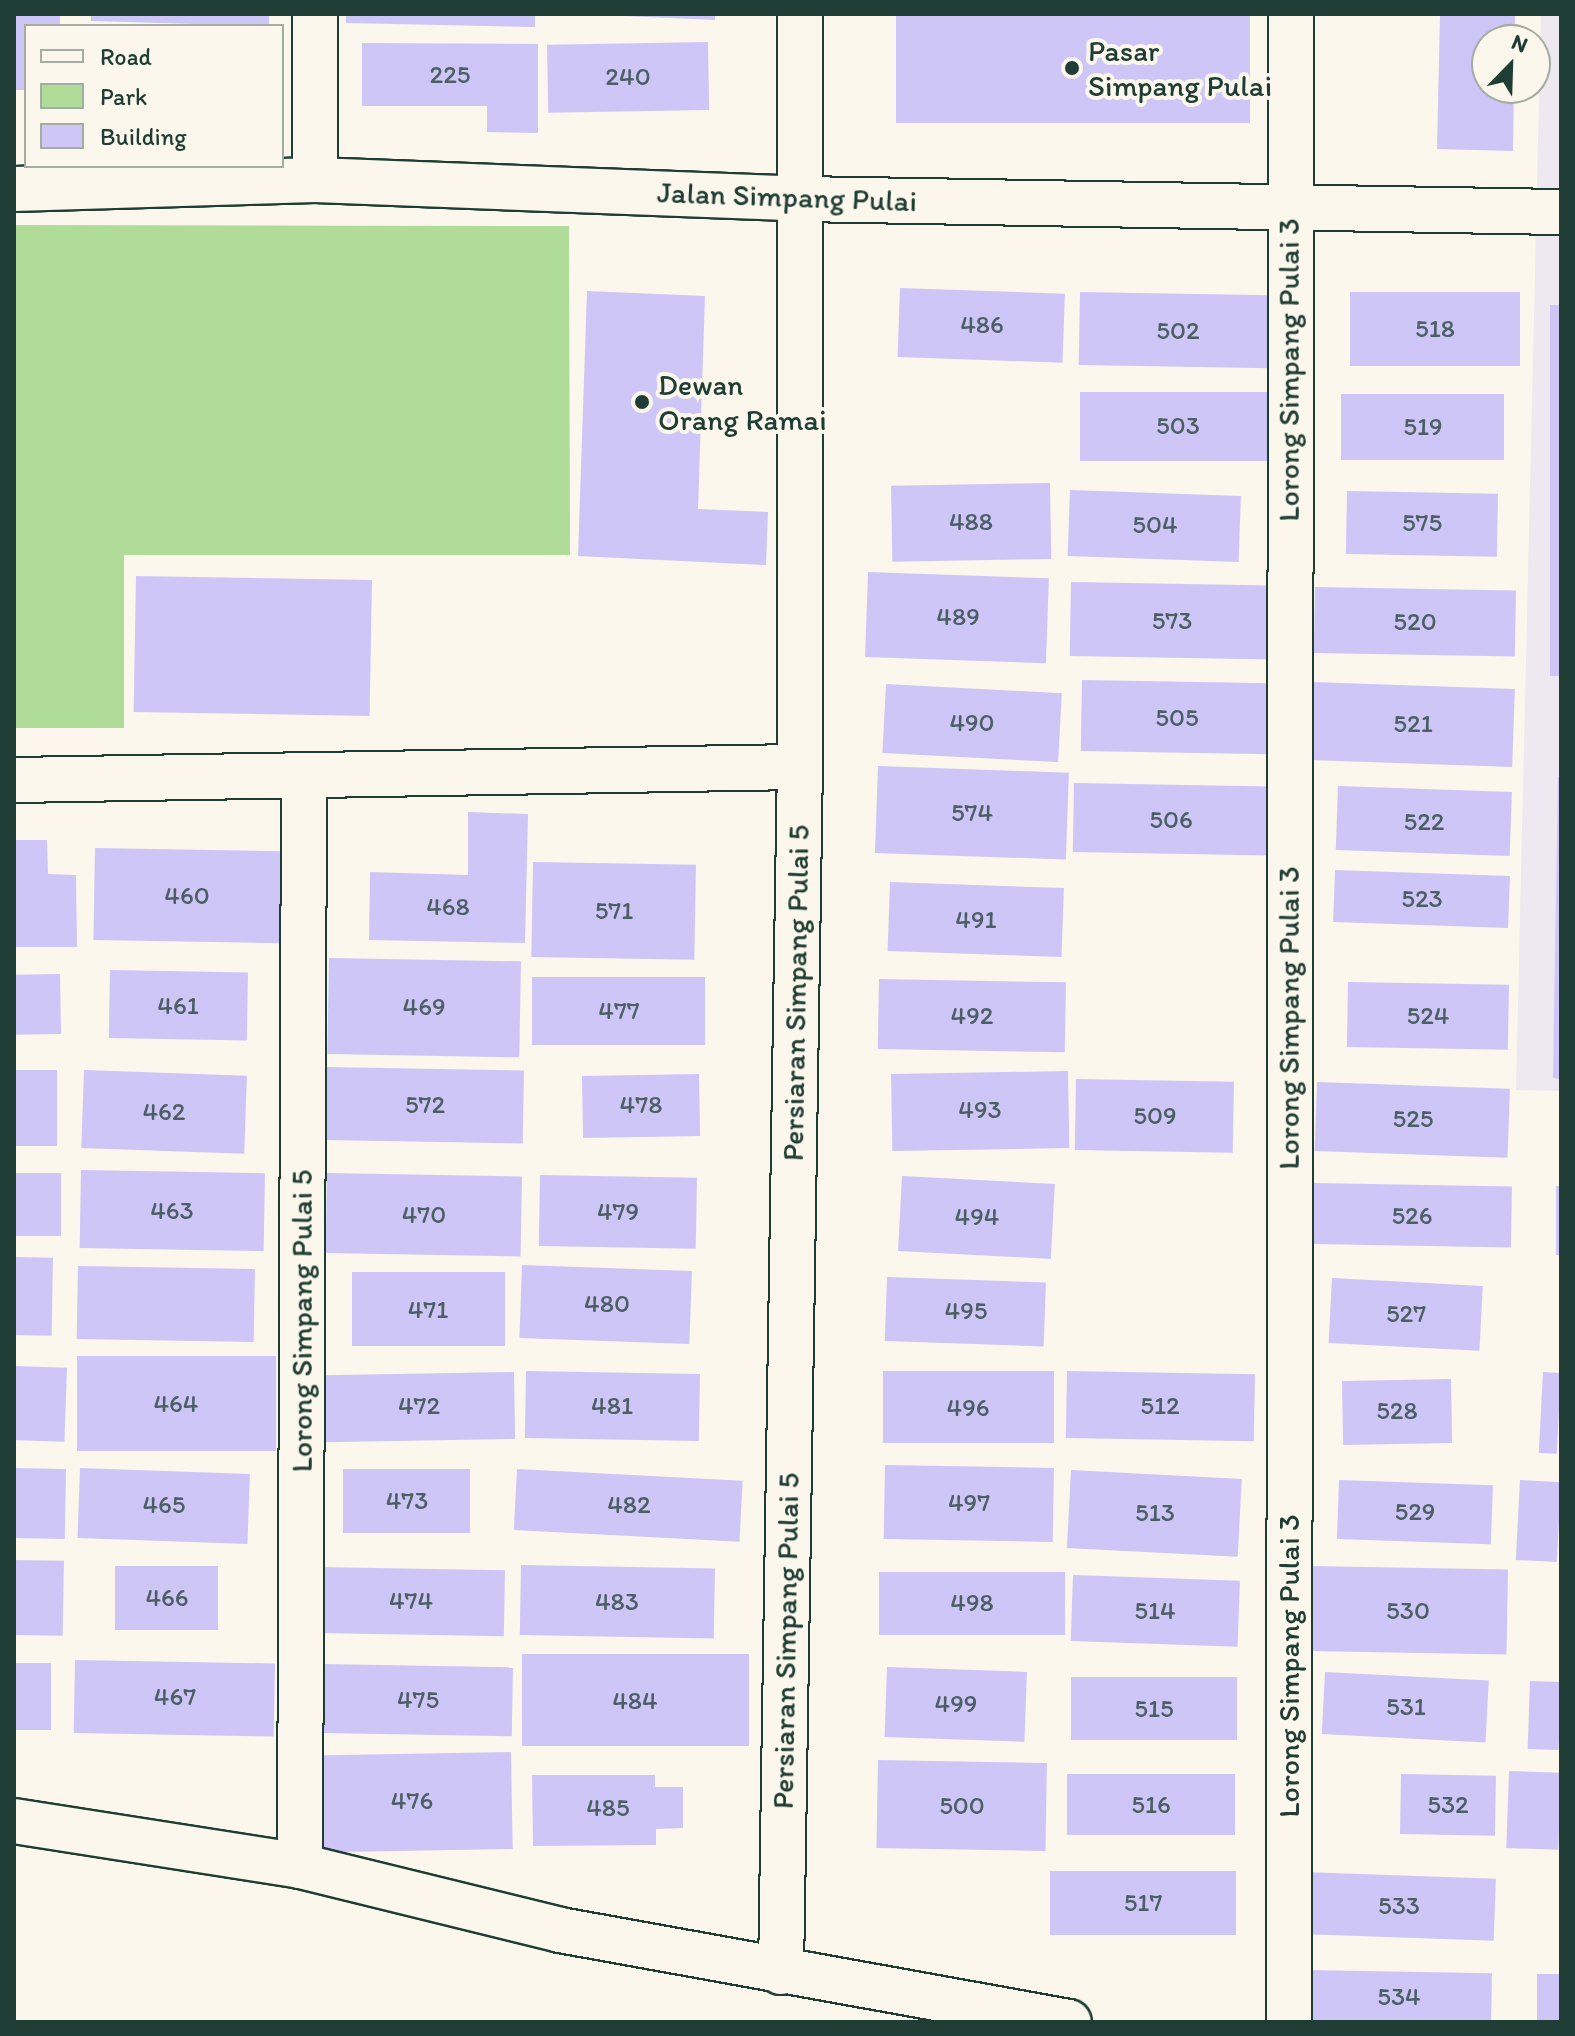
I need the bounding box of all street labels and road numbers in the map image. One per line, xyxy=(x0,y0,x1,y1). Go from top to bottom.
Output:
street label: Jalan Simpang Pulai xyxy=(657,174,917,220)
street label: Lorong Simpang Pulai 3 xyxy=(1271,219,1307,521)
street label: Persiaran Simpang Pulai 5 xyxy=(775,825,817,1161)
street label: Lorong Simpang Pulai 3 xyxy=(1271,867,1307,1169)
street label: Lorong Simpang Pulai 5 xyxy=(284,1170,320,1472)
street label: Persiaran Simpang Pulai 5 xyxy=(765,1473,807,1809)
street label: Lorong Simpang Pulai 3 xyxy=(1271,1515,1307,1817)

